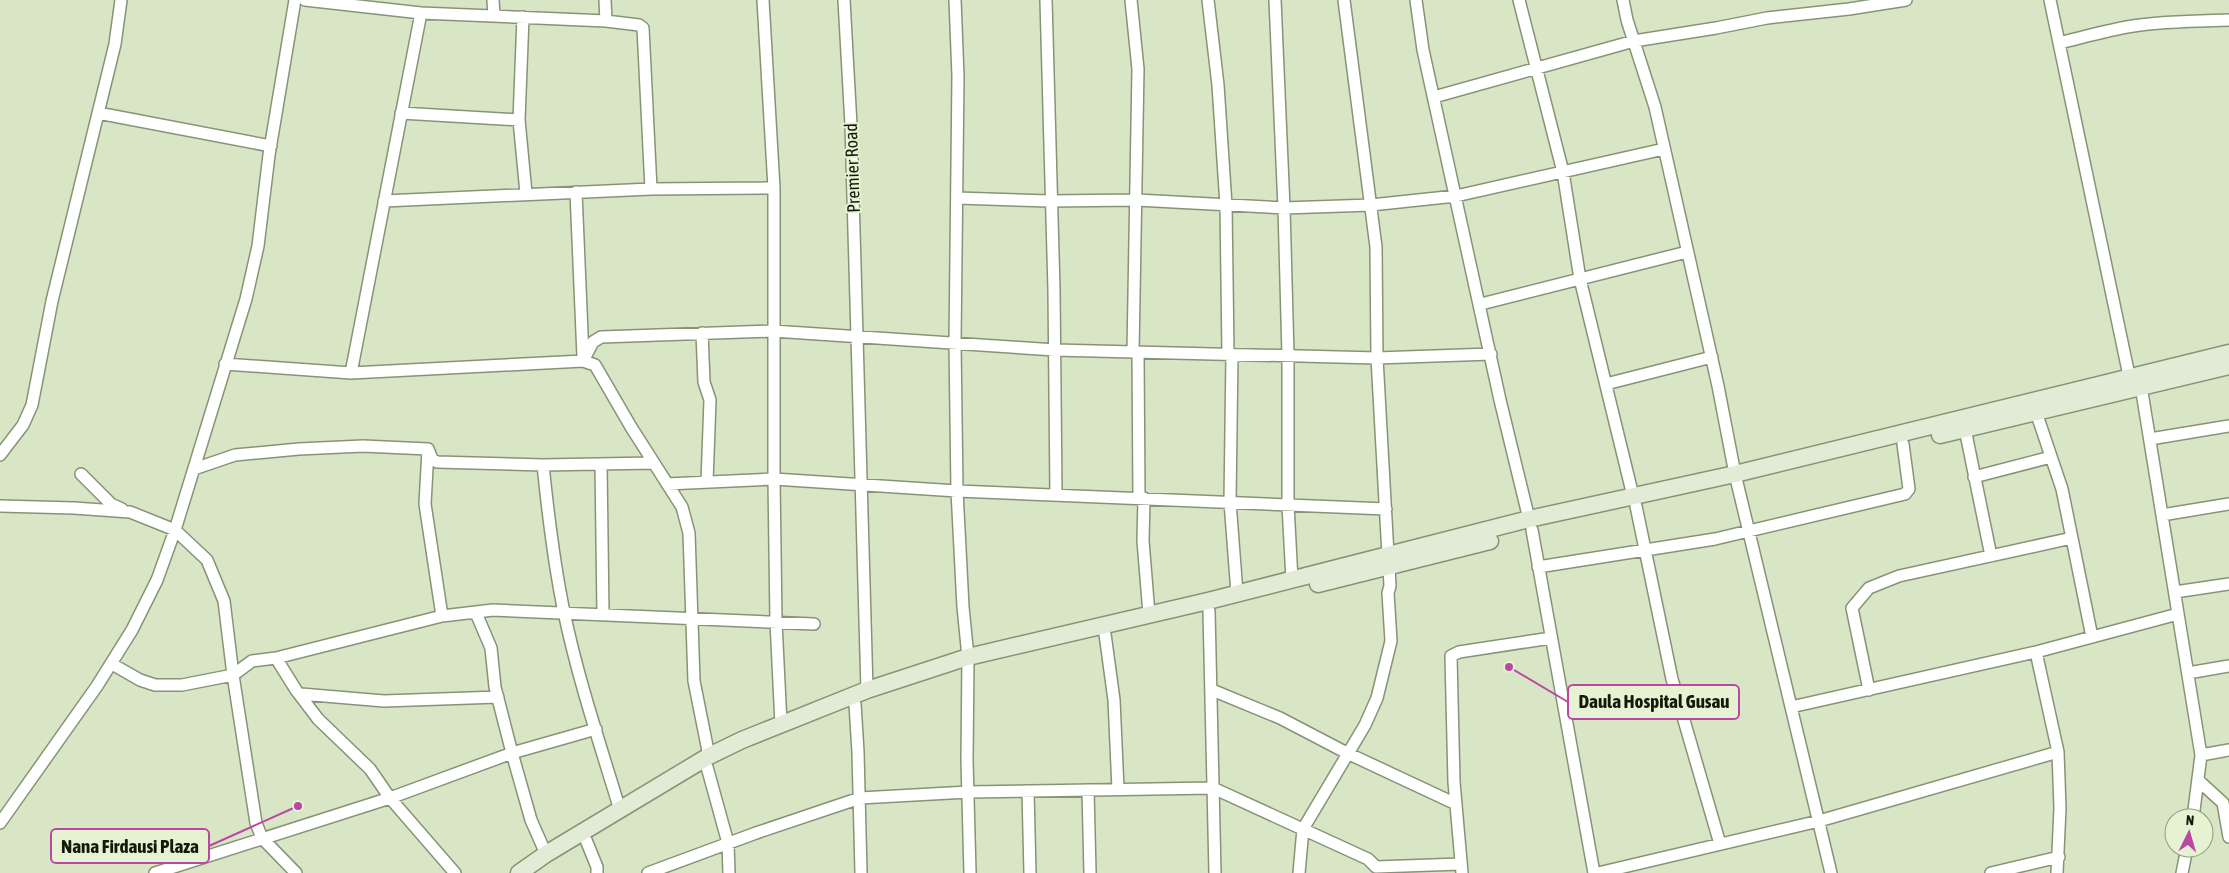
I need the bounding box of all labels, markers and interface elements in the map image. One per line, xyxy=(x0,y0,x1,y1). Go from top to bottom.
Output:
street label: Premier Road xyxy=(840,123,864,213)
callout: Daula Hospital Gusau xyxy=(1568,685,1739,719)
text: Daula Hospital Gusau xyxy=(1578,690,1730,712)
north arrow xyxy=(2164,808,2214,858)
text: N xyxy=(2185,812,2195,828)
callout: Nana Firdausi Plaza xyxy=(51,829,209,863)
text: Nana Firdausi Plaza xyxy=(61,835,199,857)

